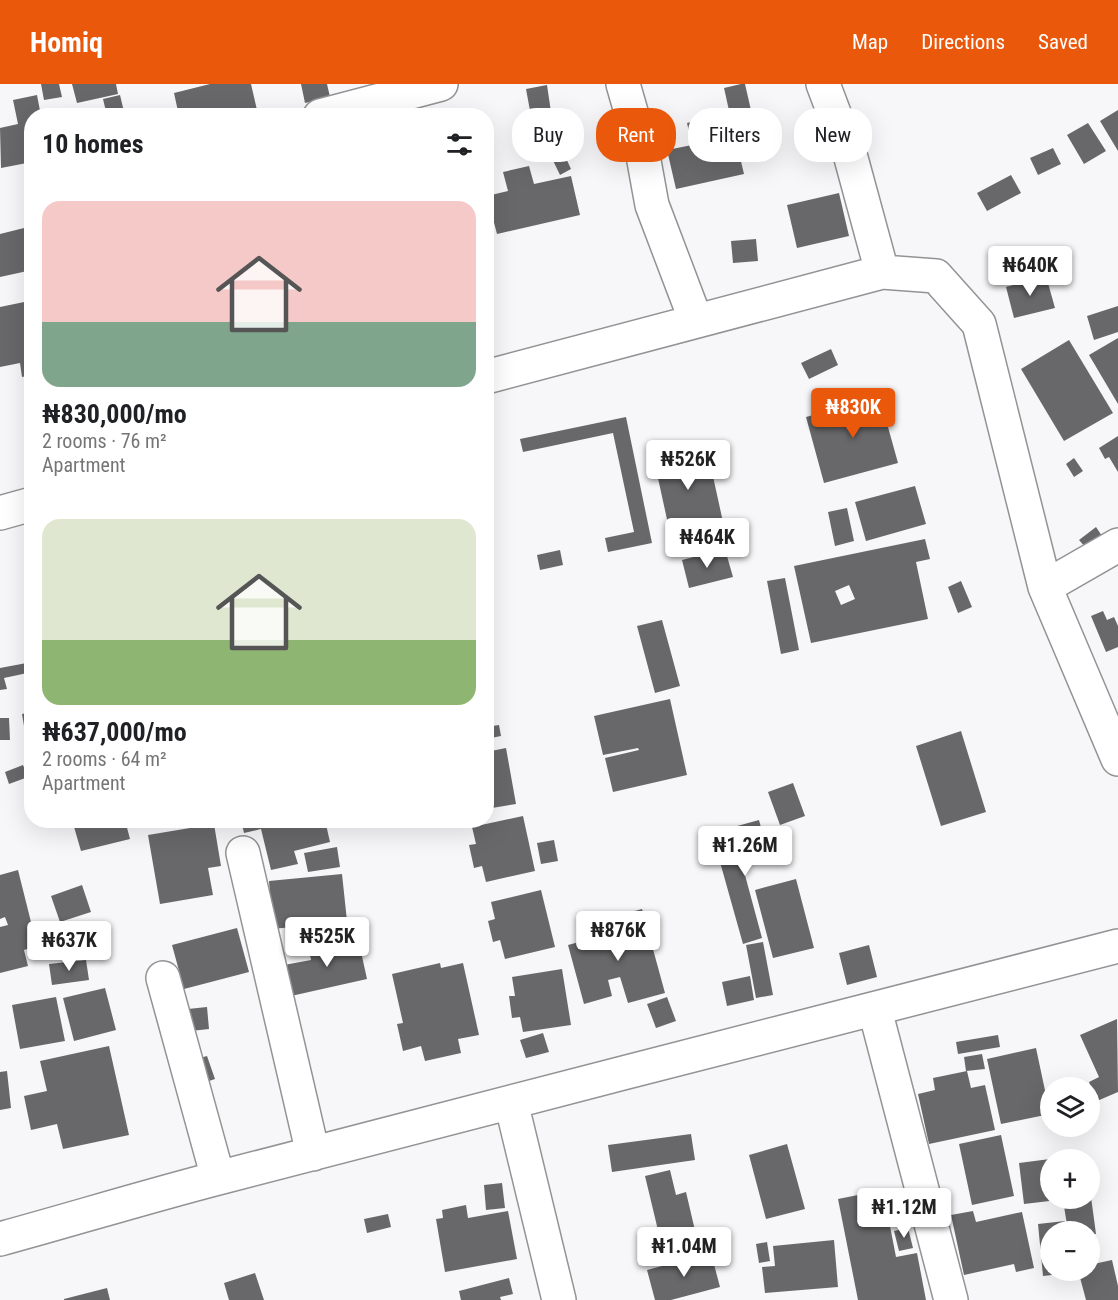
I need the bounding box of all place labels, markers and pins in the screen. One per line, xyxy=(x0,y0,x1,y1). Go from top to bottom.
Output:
pin: ₦640K xyxy=(988,246,1072,297)
pin: ₦830K xyxy=(811,388,895,439)
pin: ₦526K xyxy=(646,440,730,491)
pin: ₦464K xyxy=(665,518,749,569)
pin: ₦1.26M xyxy=(696,826,794,877)
pin: ₦876K xyxy=(576,911,660,962)
pin: ₦525K xyxy=(285,917,369,968)
pin: ₦637K xyxy=(27,921,111,972)
pin: ₦1.12M xyxy=(855,1188,953,1239)
pin: ₦1.04M xyxy=(635,1227,733,1278)

